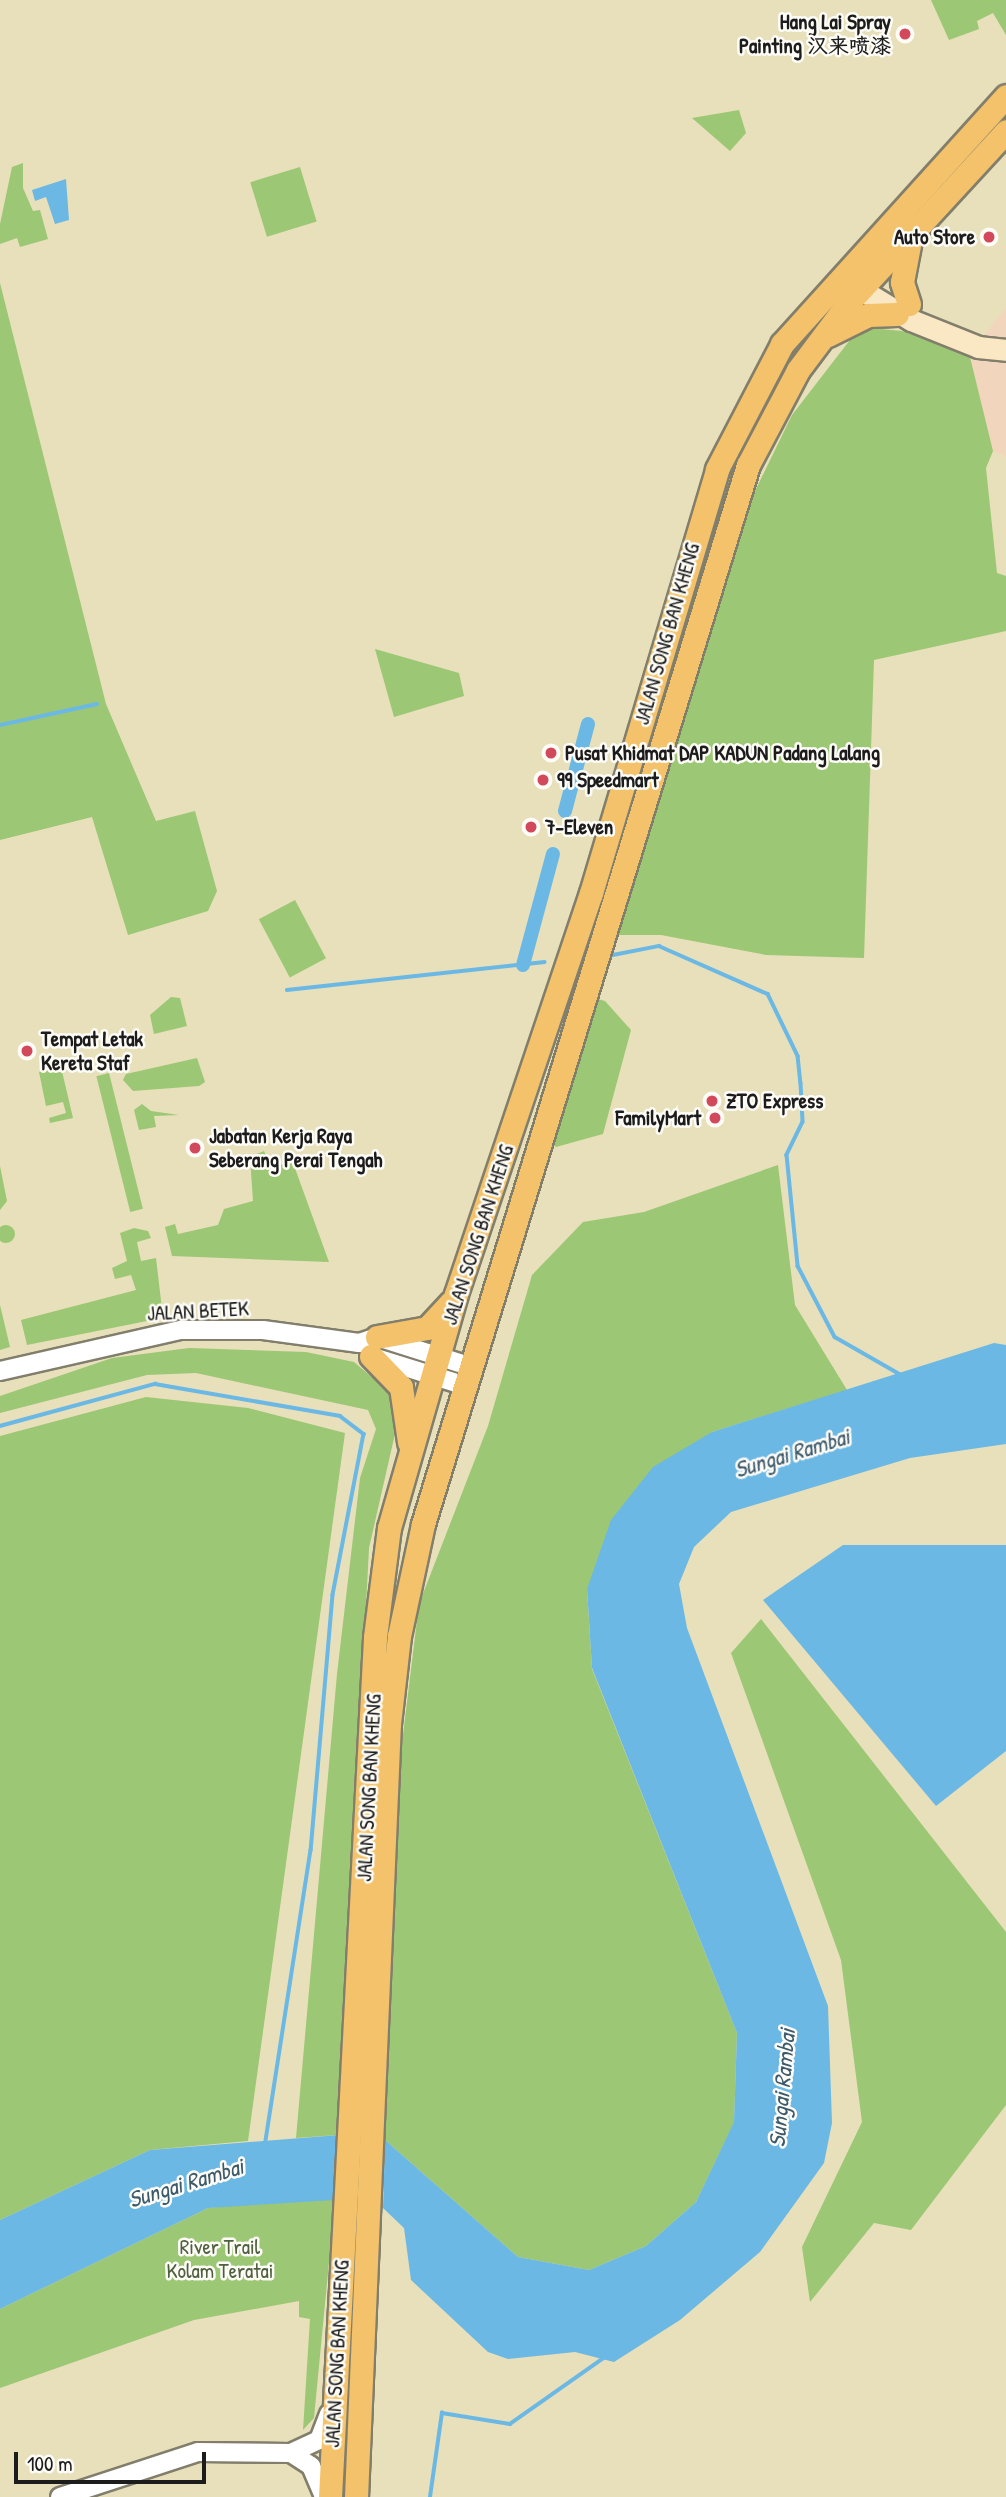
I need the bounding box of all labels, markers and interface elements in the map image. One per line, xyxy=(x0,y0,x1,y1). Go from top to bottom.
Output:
place label: Hang Lai Spray Painting 汉来喷漆 xyxy=(739,9,891,59)
marker: Hang Lai Spray Painting 汉来喷漆 xyxy=(897,26,913,42)
place label: Auto Store xyxy=(894,224,975,250)
marker: Auto Store xyxy=(981,229,997,245)
street label: JALAN SONG BAN KHENG xyxy=(629,540,705,728)
place label: Pusat Khidmat DAP KADUN Padang Lalang xyxy=(565,740,880,766)
marker: Pusat Khidmat DAP KADUN Padang Lalang xyxy=(543,745,559,761)
place label: 99 Speedmart xyxy=(557,767,659,793)
marker: 99 Speedmart xyxy=(535,772,551,788)
place label: 7-Eleven xyxy=(545,814,613,840)
marker: 7-Eleven xyxy=(523,819,539,835)
place label: Tempat Letak Kereta Staf xyxy=(41,1026,143,1076)
marker: Tempat Letak Kereta Staf xyxy=(19,1043,35,1059)
place label: ZTO Express xyxy=(726,1088,823,1114)
marker: ZTO Express xyxy=(704,1093,720,1109)
place label: FamilyMart xyxy=(615,1105,701,1131)
marker: FamilyMart xyxy=(707,1110,723,1126)
place label: Jabatan Kerja Raya Seberang Perai Tengah xyxy=(209,1123,382,1173)
marker: Jabatan Kerja Raya Seberang Perai Tengah xyxy=(187,1140,203,1156)
street label: JALAN SONG BAN KHENG xyxy=(437,1142,519,1328)
street label: JALAN BETEK xyxy=(146,1296,250,1326)
water label: Sungai Rambai xyxy=(731,1422,853,1484)
street label: JALAN SONG BAN KHENG xyxy=(352,1694,386,1882)
water label: Sungai Rambai xyxy=(763,2028,801,2148)
water label: Sungai Rambai xyxy=(125,2152,247,2214)
park label: River Trail Kolam Teratai xyxy=(166,2234,274,2284)
street label: JALAN SONG BAN KHENG xyxy=(320,2260,354,2448)
scale bar xyxy=(18,2438,210,2482)
text: 100 m xyxy=(27,2449,73,2478)

